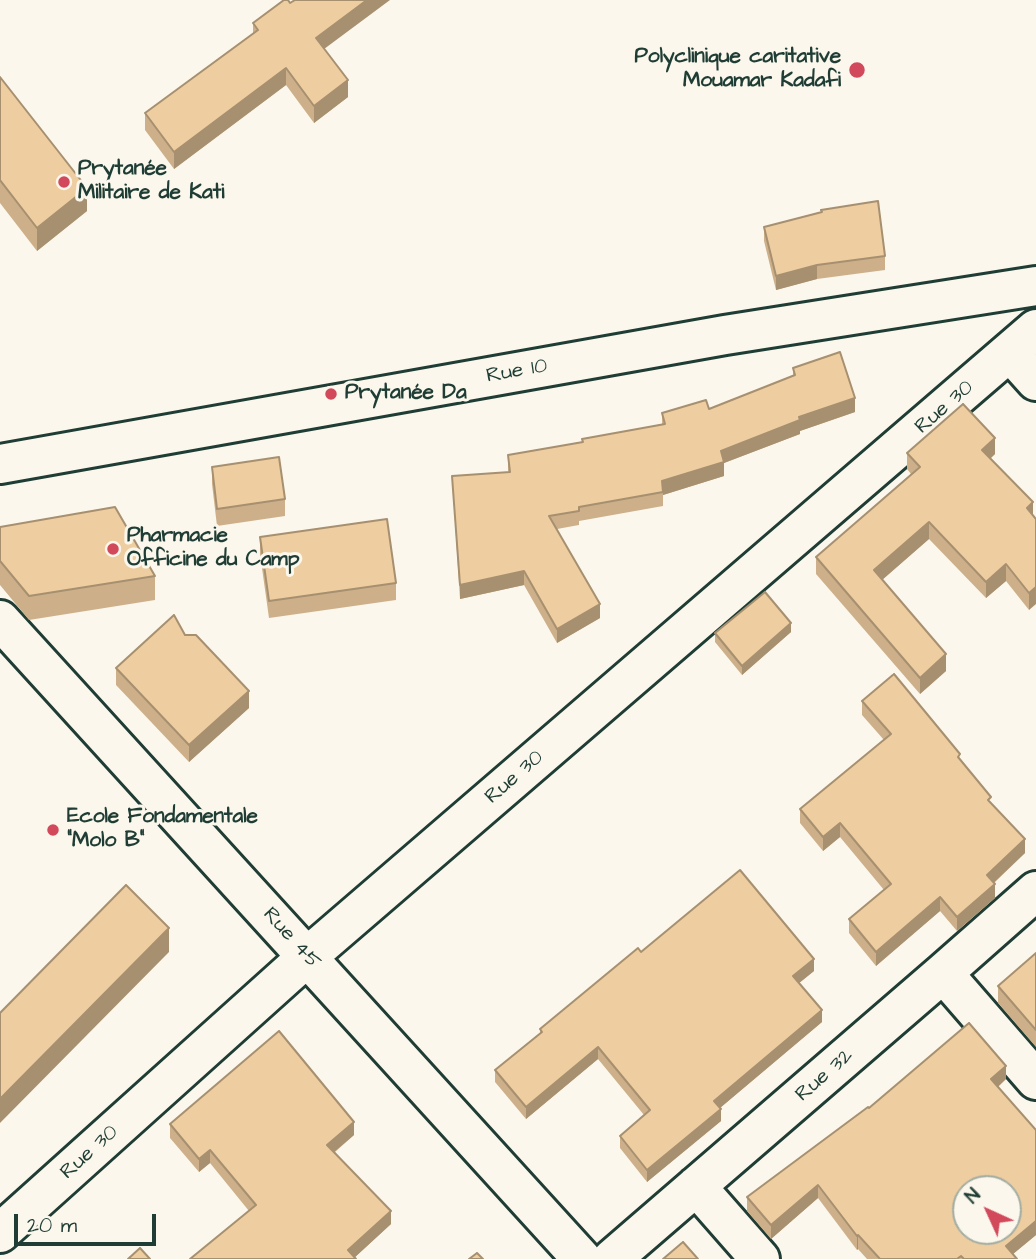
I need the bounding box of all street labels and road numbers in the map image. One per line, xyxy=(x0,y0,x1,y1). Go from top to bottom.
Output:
street label: Rue 10 xyxy=(485,354,549,390)
street label: Rue 30 xyxy=(911,376,979,440)
street label: Rue 30 xyxy=(481,746,549,810)
street label: Rue 45 xyxy=(257,903,325,975)
street label: Rue 32 xyxy=(791,1044,859,1108)
street label: Rue 30 xyxy=(56,1120,124,1186)

